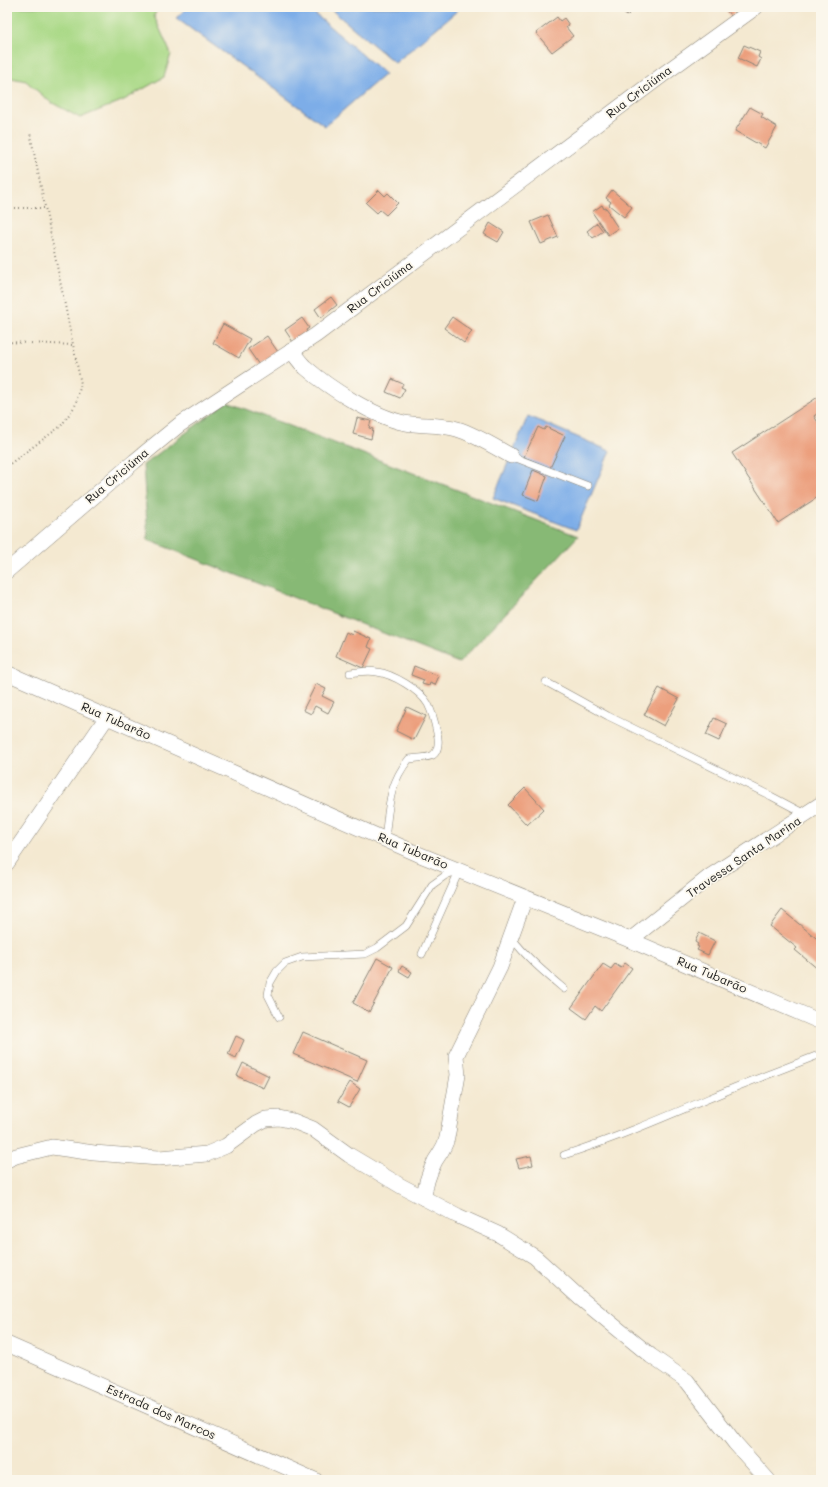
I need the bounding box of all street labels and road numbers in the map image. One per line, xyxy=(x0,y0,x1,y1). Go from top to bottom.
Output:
street label: Rua Criciúma xyxy=(602,61,674,121)
street label: Rua Criciúma xyxy=(343,256,415,316)
street label: Rua Criciúma xyxy=(81,444,151,506)
street label: Rua Tubarão xyxy=(79,698,154,743)
street label: Travessa Santa Marina xyxy=(683,812,804,901)
street label: Rua Tubarão xyxy=(376,828,451,872)
street label: Rua Tubarão xyxy=(675,952,750,996)
street label: Estrada dos Marcos xyxy=(104,1380,219,1442)

